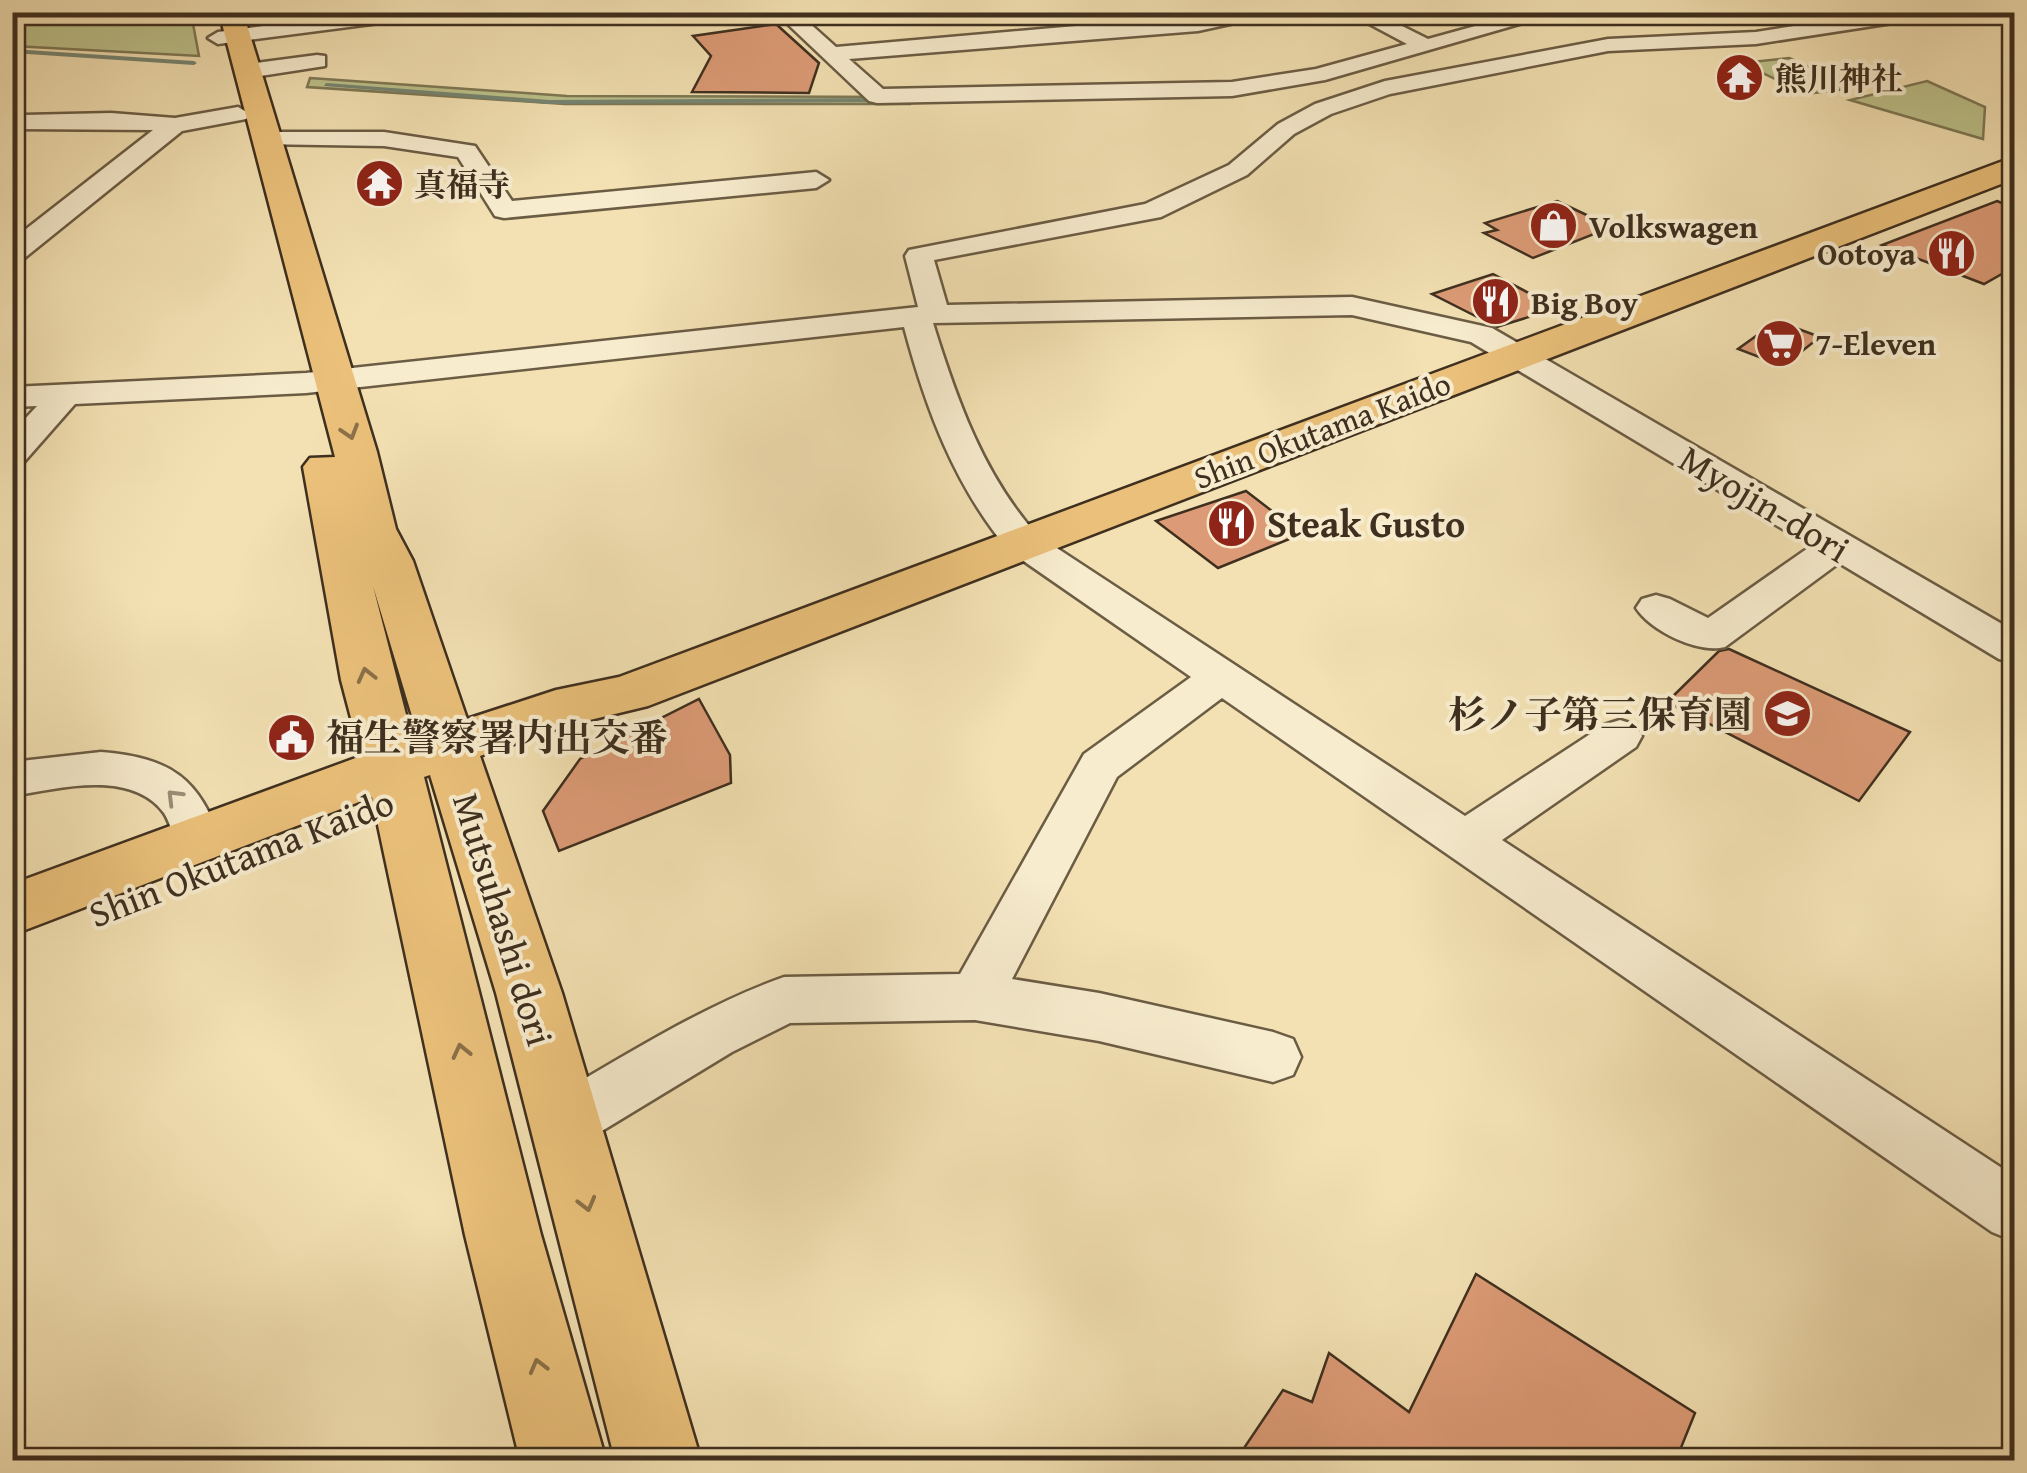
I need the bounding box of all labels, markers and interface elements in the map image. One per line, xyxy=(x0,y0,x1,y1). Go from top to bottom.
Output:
temple icon: 熊川神社 xyxy=(1714,52,1766,104)
place label: 熊川神社 xyxy=(1775,55,1903,102)
temple icon: 真福寺 xyxy=(353,158,405,210)
place label: 真福寺 xyxy=(414,161,510,208)
shop icon: Volkswagen xyxy=(1528,200,1580,252)
place label: Volkswagen xyxy=(1589,203,1758,250)
restaurant icon: Ootoya xyxy=(1925,227,1977,279)
place label: Ootoya xyxy=(1817,230,1917,277)
restaurant icon: Big Boy xyxy=(1470,276,1522,328)
place label: Big Boy xyxy=(1531,279,1638,326)
supermarket icon: 7-Eleven xyxy=(1754,317,1806,369)
place label: 7-Eleven xyxy=(1815,320,1936,367)
street label: Shin Okutama Kaido xyxy=(1187,359,1457,501)
one-way arrow xyxy=(338,423,359,440)
street label: Myojin-dori xyxy=(1669,430,1861,576)
place label: Steak Gusto xyxy=(1267,495,1465,551)
restaurant icon: Steak Gusto xyxy=(1206,497,1258,549)
one-way arrow xyxy=(357,667,378,684)
place label: 杉ノ子第三保育園 xyxy=(1448,686,1752,742)
school or university icon: 杉ノ子第三保育園 xyxy=(1761,688,1813,740)
place label: 福生警察署内出交番 xyxy=(326,709,668,765)
public building icon: 福生警察署内出交番 xyxy=(265,711,317,763)
street label: Shin Okutama Kaido xyxy=(80,773,402,941)
street label: Mutsuhashi dori xyxy=(439,786,569,1052)
one-way arrow xyxy=(167,791,185,809)
one-way arrow xyxy=(452,1043,473,1060)
one-way arrow xyxy=(575,1195,596,1212)
one-way arrow xyxy=(528,1358,549,1375)

